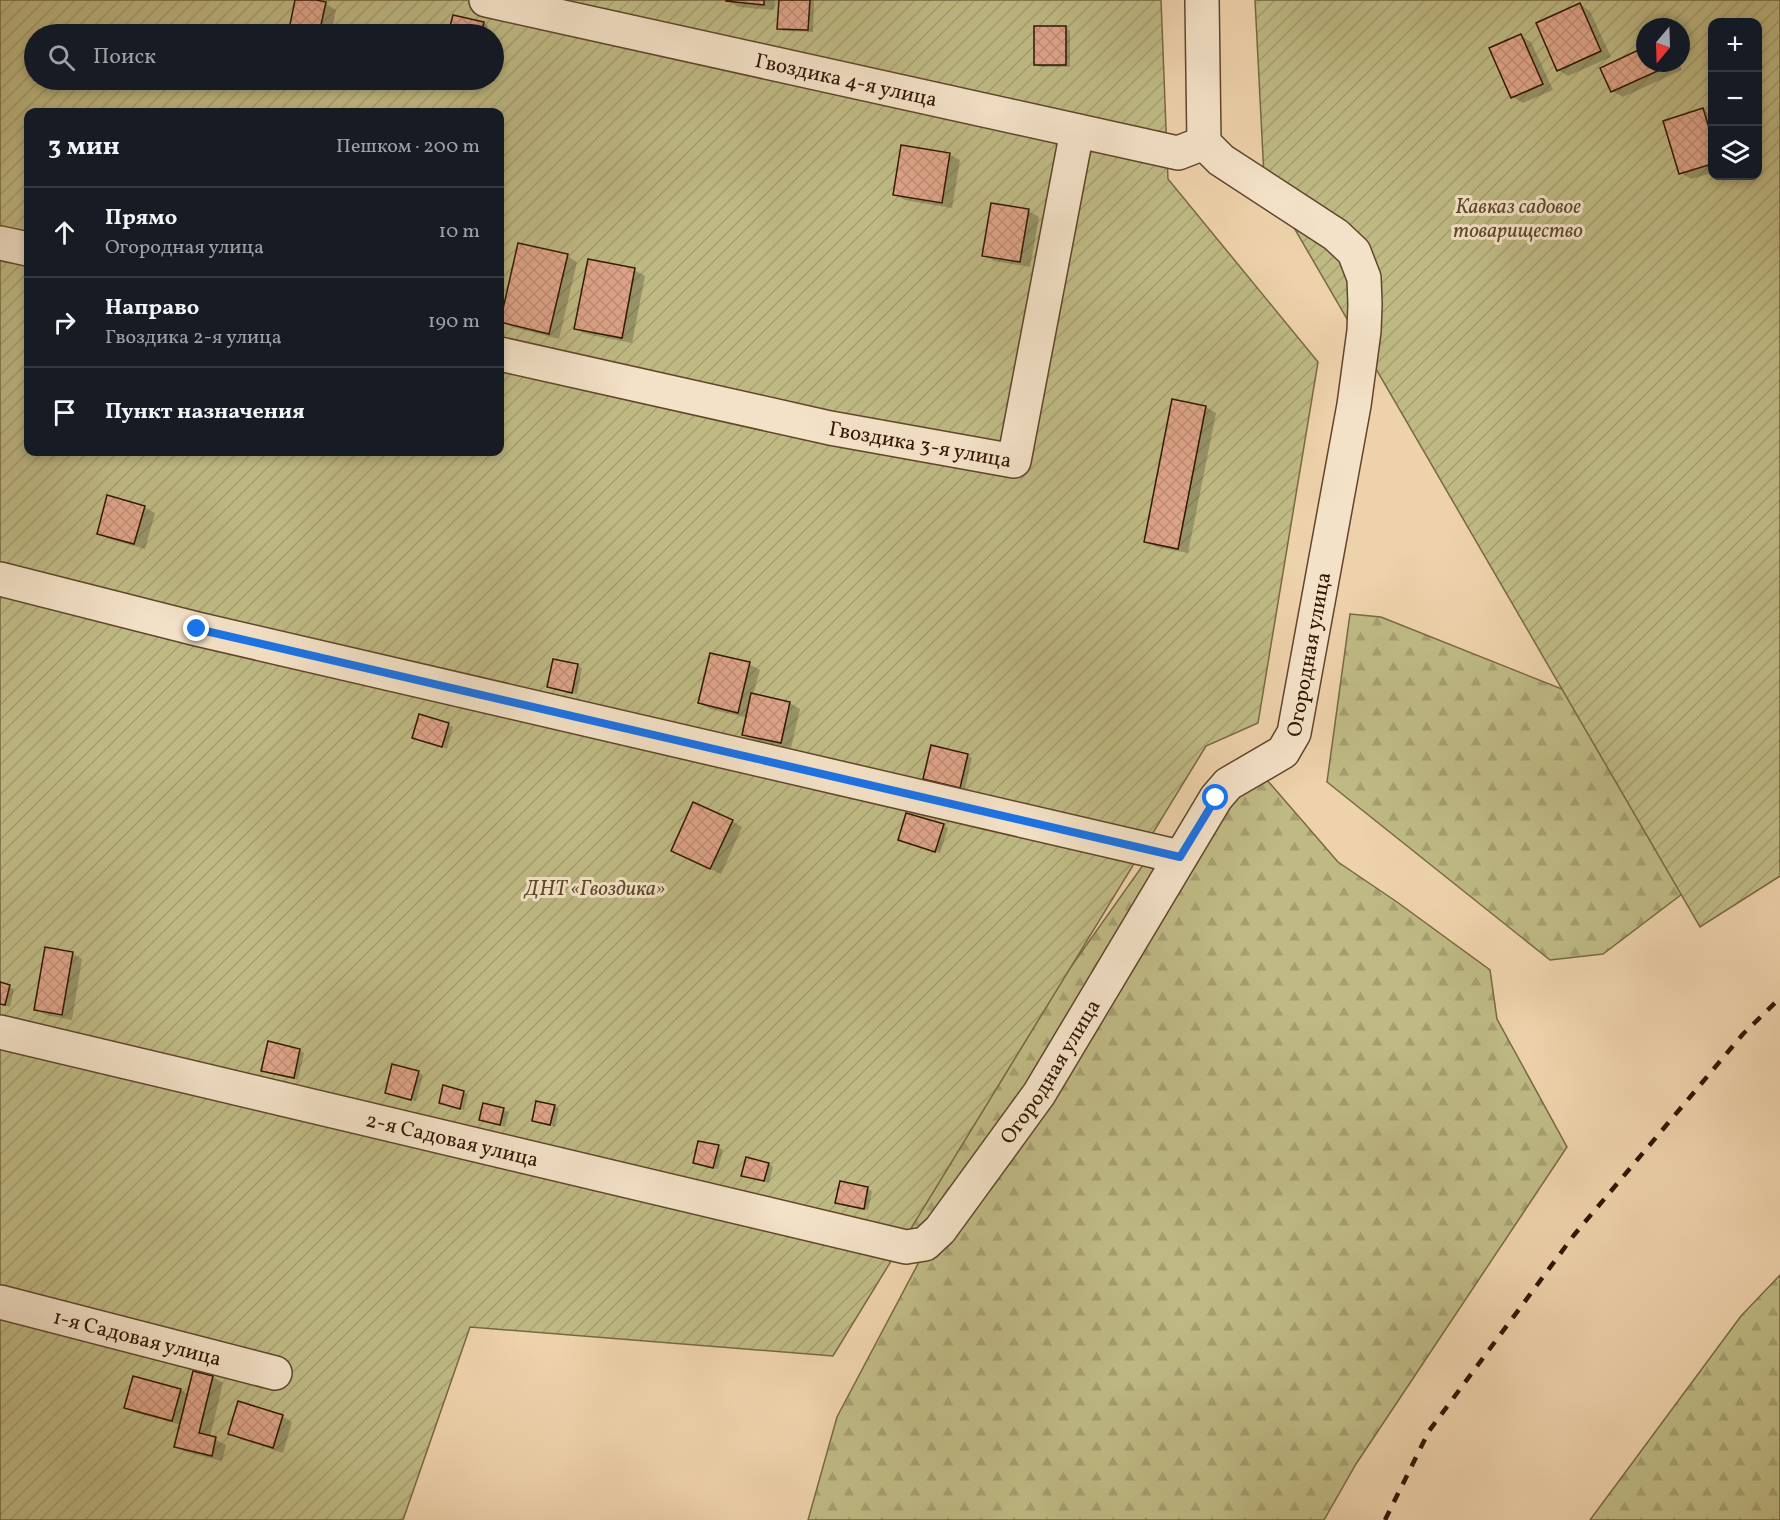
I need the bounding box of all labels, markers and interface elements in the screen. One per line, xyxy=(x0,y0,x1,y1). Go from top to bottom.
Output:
north arrow xyxy=(1636,18,1690,72)
map controls xyxy=(1708,18,1762,180)
button: + xyxy=(1708,18,1762,72)
search box xyxy=(24,24,504,90)
icon: search xyxy=(45,41,78,74)
text: Поиск xyxy=(93,42,156,73)
street label: Гвоздика 4-я улица xyxy=(752,47,940,115)
button: − xyxy=(1708,72,1762,126)
button: layers xyxy=(1708,126,1762,180)
text: 3 мин xyxy=(48,129,120,165)
text: Пешком · 200 m xyxy=(336,133,480,161)
park label: Кавказ садовое товарищество xyxy=(1453,193,1583,246)
text: Прямо xyxy=(105,203,177,234)
icon: ahead xyxy=(48,216,81,249)
text: 10 m xyxy=(439,218,480,246)
text: Огородная улица xyxy=(105,234,264,262)
text: Направо xyxy=(105,293,199,324)
icon: right xyxy=(48,306,81,339)
text: 190 m xyxy=(428,308,480,336)
text: Гвоздика 2-я улица xyxy=(105,324,282,352)
icon: arrive xyxy=(48,396,81,429)
text: Пункт назначения xyxy=(105,397,305,428)
street label: Гвоздика 3-я улица xyxy=(826,415,1014,476)
street label: Огородная улица xyxy=(1281,570,1339,739)
route end xyxy=(183,615,209,641)
route start xyxy=(1202,784,1228,810)
park label: ДНТ «Гвоздика» xyxy=(523,875,665,904)
street label: Огородная улица xyxy=(994,994,1108,1151)
street label: 2-я Садовая улица xyxy=(363,1106,541,1175)
street label: 1-я Садовая улица xyxy=(50,1303,224,1375)

